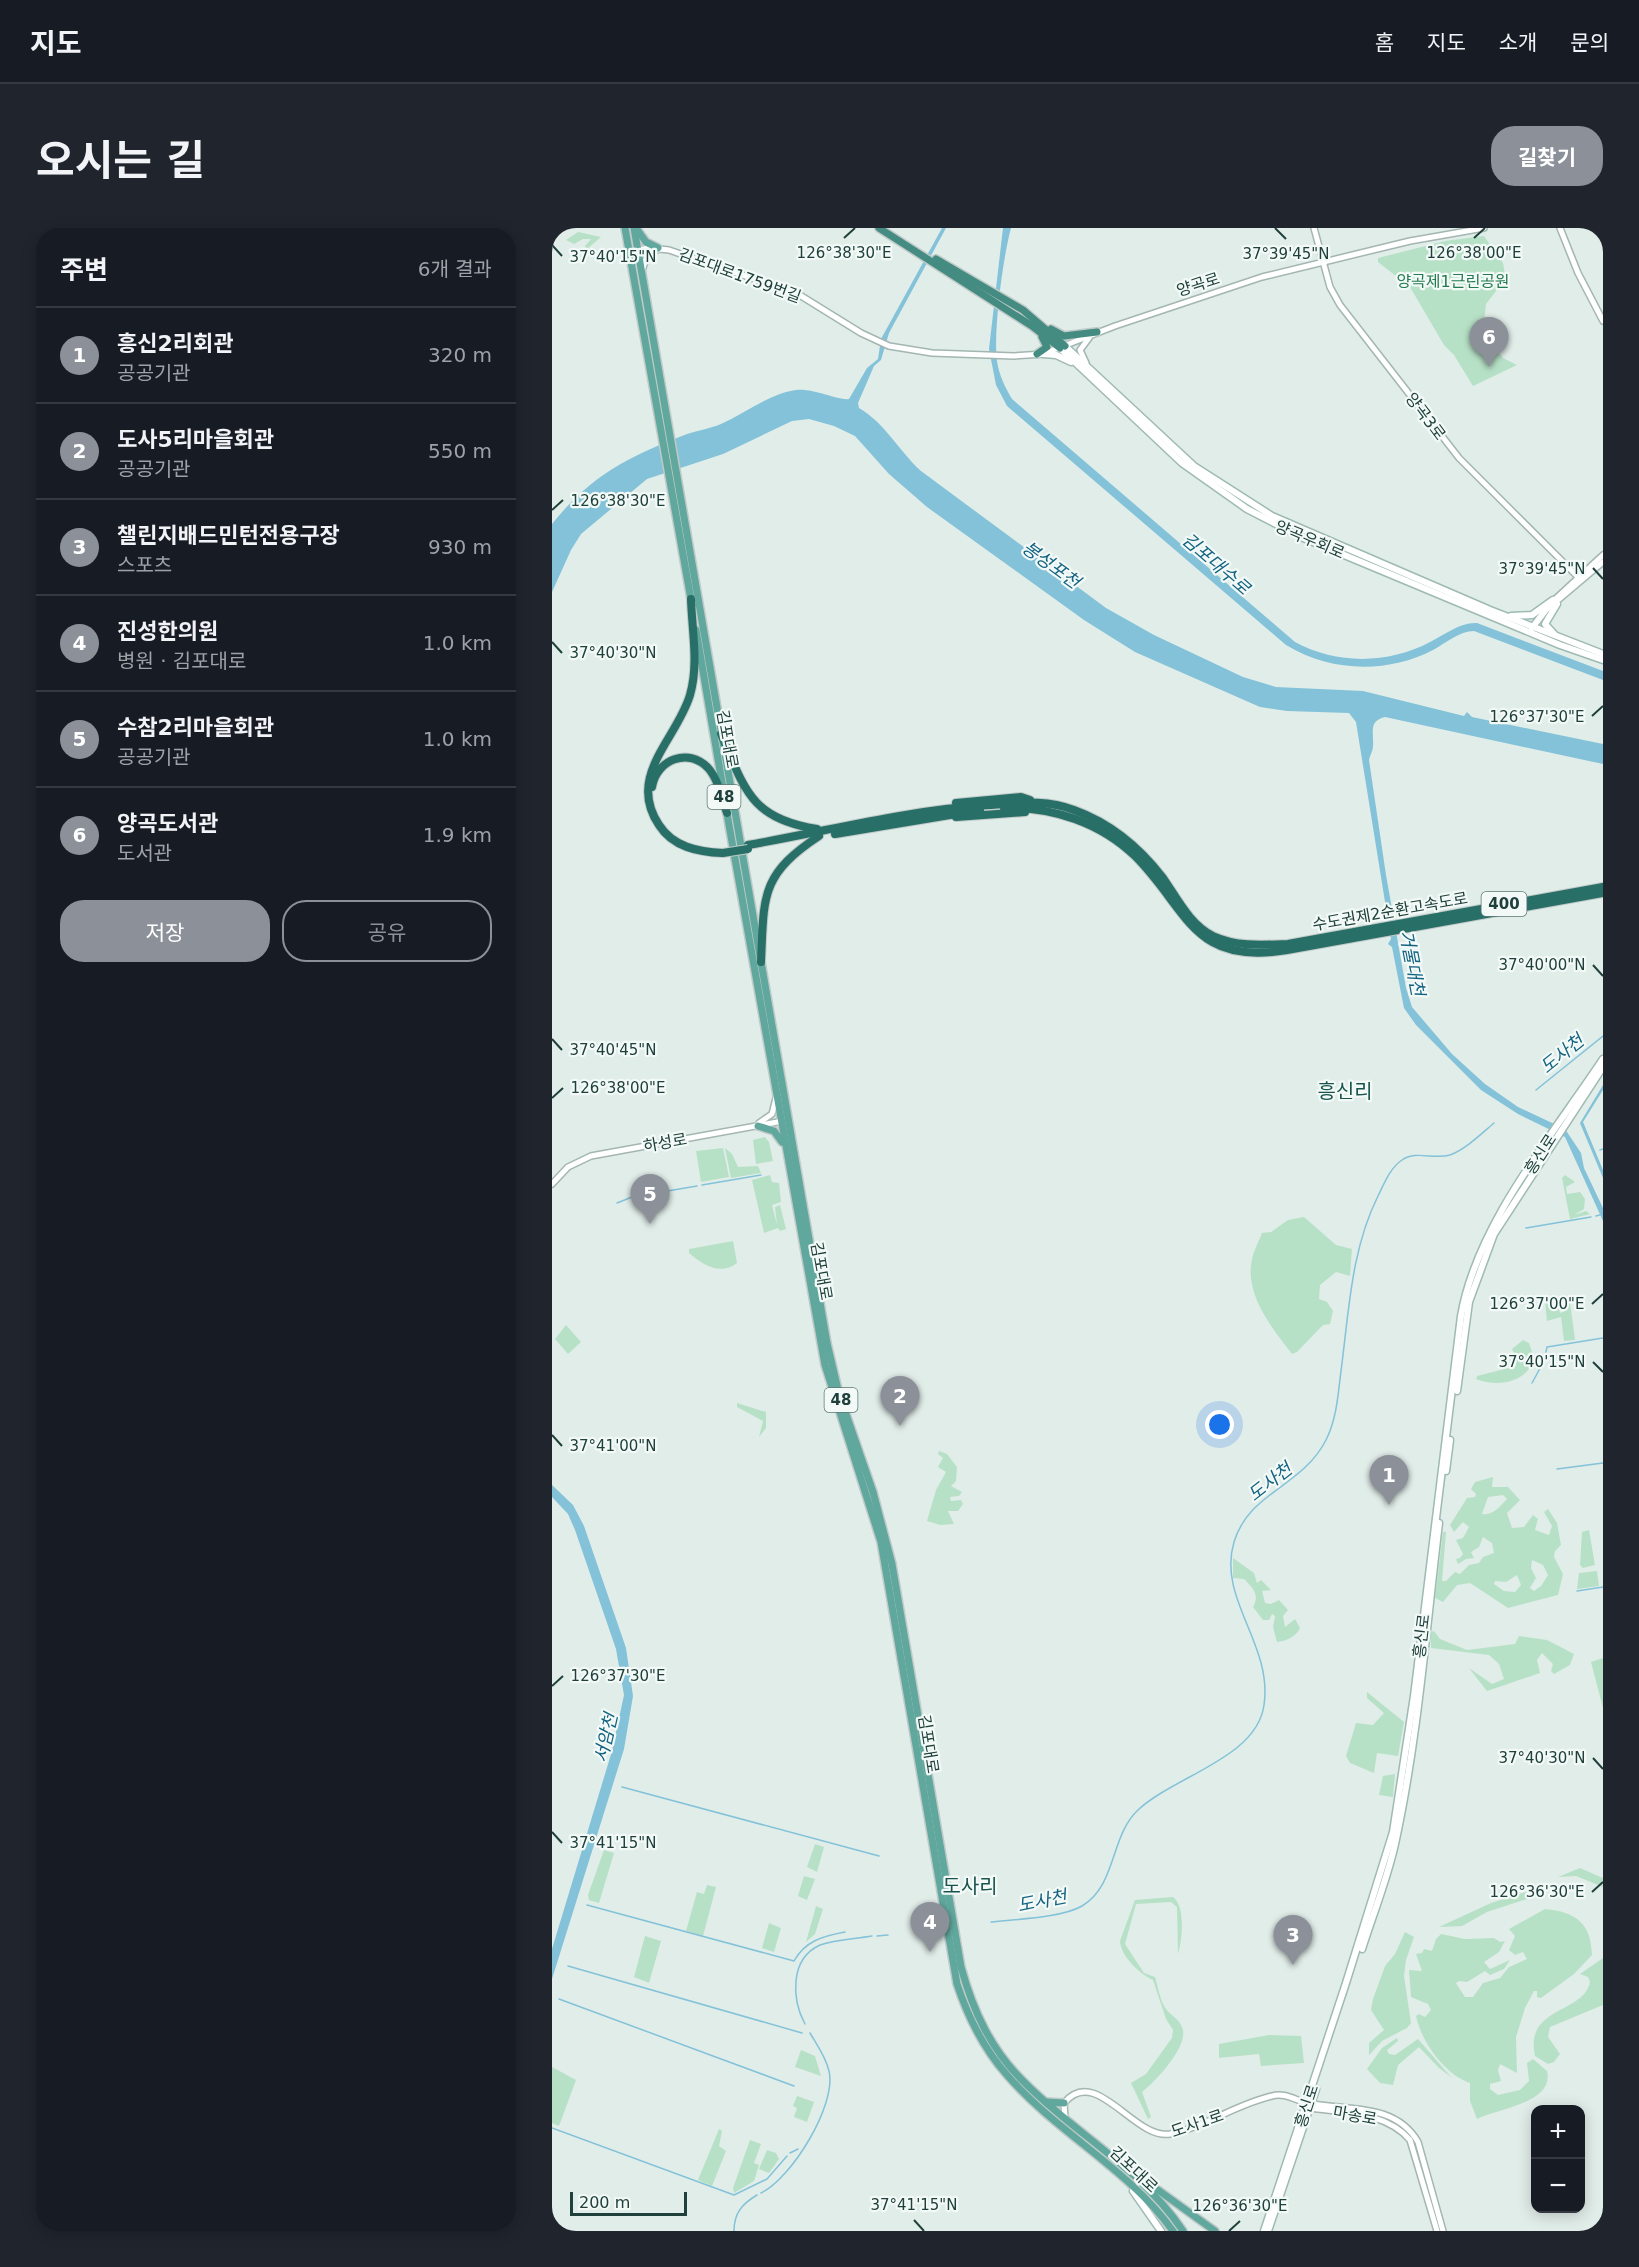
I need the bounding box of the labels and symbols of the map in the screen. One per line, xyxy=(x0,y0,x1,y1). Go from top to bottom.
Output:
street label: 김포대로1759번길 xyxy=(676,244,804,306)
text: 126°38'30"E xyxy=(797,244,891,262)
text: 126°38'00"E xyxy=(1427,244,1521,262)
text: 37°39'45"N xyxy=(1242,245,1330,263)
text: 37°40'15"N xyxy=(569,248,657,266)
street label: 양곡로 xyxy=(1174,269,1222,300)
park label: 양곡제1근린공원 xyxy=(1396,272,1510,291)
pin: 6 xyxy=(1470,318,1508,367)
street label: 양곡3로 xyxy=(1402,389,1450,444)
text: 126°38'30"E xyxy=(571,492,665,510)
street label: 양곡우회로 xyxy=(1272,516,1348,563)
water label: 김포대수로 xyxy=(1178,529,1256,600)
water label: 봉성포천 xyxy=(1018,537,1086,594)
text: 37°39'45"N xyxy=(1498,560,1586,578)
text: 37°40'30"N xyxy=(569,644,657,662)
street label: 김포대로 xyxy=(713,708,742,770)
text: 126°37'30"E xyxy=(1490,708,1584,726)
road number: 48 xyxy=(708,785,740,809)
street label: 수도권제2순환고속도로 xyxy=(1311,888,1470,935)
road number: 400 xyxy=(1482,892,1526,916)
water label: 거물대천 xyxy=(1396,928,1430,1000)
text: 37°40'00"N xyxy=(1498,956,1586,974)
water label: 도사천 xyxy=(1536,1028,1589,1077)
text: 37°40'45"N xyxy=(569,1041,657,1059)
text: 126°38'00"E xyxy=(571,1079,665,1097)
district label: 흥신리 xyxy=(1317,1079,1373,1103)
street label: 하성로 xyxy=(642,1129,689,1156)
street label: 흥신로 xyxy=(1520,1130,1561,1178)
pin: 5 xyxy=(630,1174,670,1224)
street label: 김포대로 xyxy=(807,1240,836,1302)
text: 126°37'00"E xyxy=(1490,1295,1584,1313)
text: 37°40'15"N xyxy=(1498,1353,1586,1371)
pin: 2 xyxy=(880,1376,920,1426)
road number: 48 xyxy=(824,1388,858,1412)
your location xyxy=(1205,1410,1234,1439)
text: 37°41'00"N xyxy=(569,1437,657,1455)
pin: 1 xyxy=(1370,1456,1408,1505)
water label: 도사천 xyxy=(1244,1457,1298,1505)
street label: 흥신로 xyxy=(1409,1613,1434,1659)
text: 126°37'30"E xyxy=(571,1667,665,1685)
water label: 서암천 xyxy=(590,1709,622,1764)
street label: 김포대로 xyxy=(915,1714,943,1775)
text: 37°40'30"N xyxy=(1498,1749,1586,1767)
text: 37°41'15"N xyxy=(569,1834,657,1852)
district label: 도사리 xyxy=(942,1874,998,1898)
text: 126°36'30"E xyxy=(1490,1883,1584,1901)
water label: 도사천 xyxy=(1016,1885,1071,1916)
pin: 4 xyxy=(910,1902,950,1952)
pin: 3 xyxy=(1274,1916,1312,1965)
street label: 흥신로 xyxy=(1291,2082,1322,2130)
street label: 마송로 xyxy=(1332,2102,1379,2129)
street label: 도사1로 xyxy=(1168,2106,1226,2141)
street label: 김포대로 xyxy=(1106,2142,1162,2197)
scale bar xyxy=(570,2189,687,2216)
text: 37°41'15"N xyxy=(870,2196,958,2214)
text: 126°36'30"E xyxy=(1193,2197,1287,2215)

